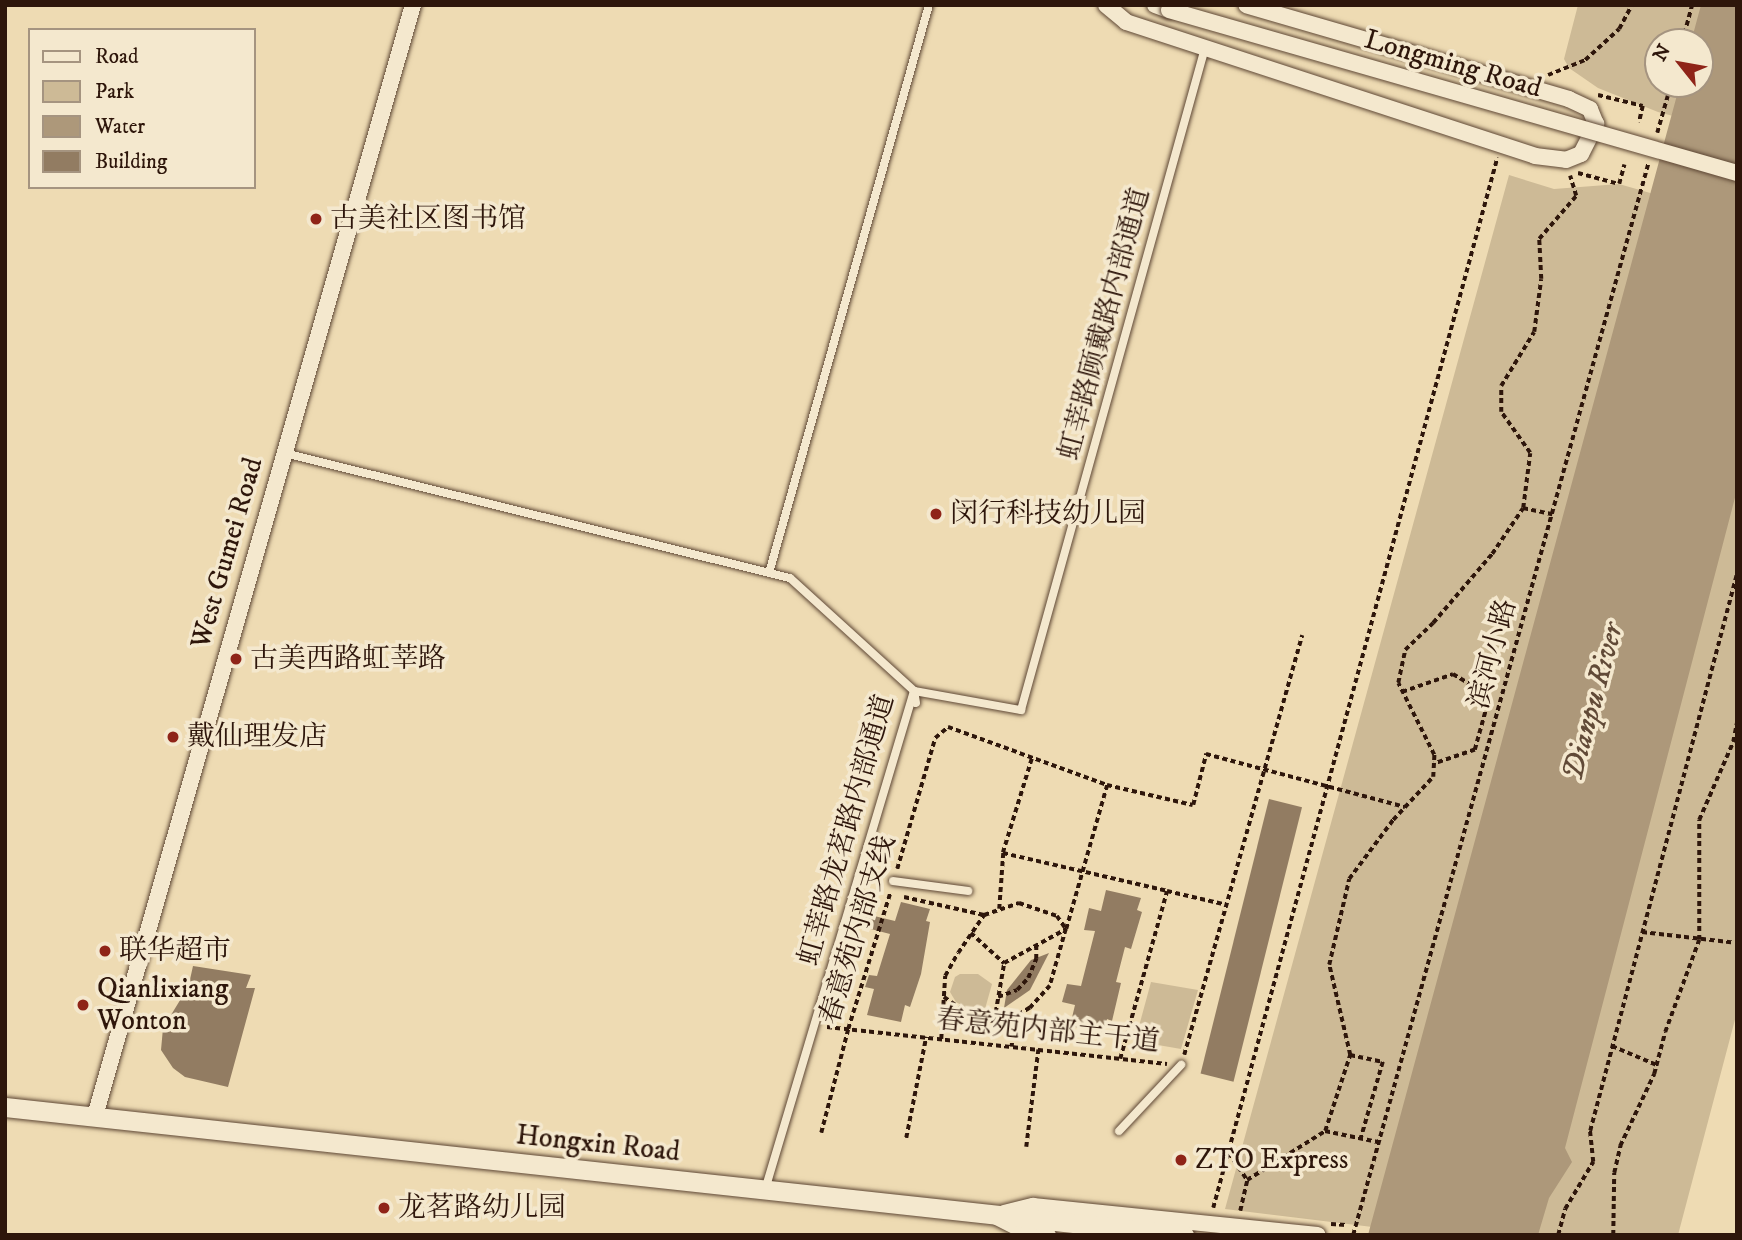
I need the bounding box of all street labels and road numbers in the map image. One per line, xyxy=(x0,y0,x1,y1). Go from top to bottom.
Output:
street label: Longming Road xyxy=(1361,23,1545,105)
street label: 虹莘路顾戴路内部通道 xyxy=(1053,184,1157,464)
street label: West Gumei Road xyxy=(184,454,270,652)
street label: 滨河小路 xyxy=(1462,596,1524,712)
street label: 虹莘路龙茗路内部通道 xyxy=(792,691,902,969)
street label: 春意苑内部支线 xyxy=(813,831,903,1029)
street label: 春意苑内部主干道 xyxy=(935,1003,1161,1059)
street label: Hongxin Road xyxy=(514,1119,682,1169)

